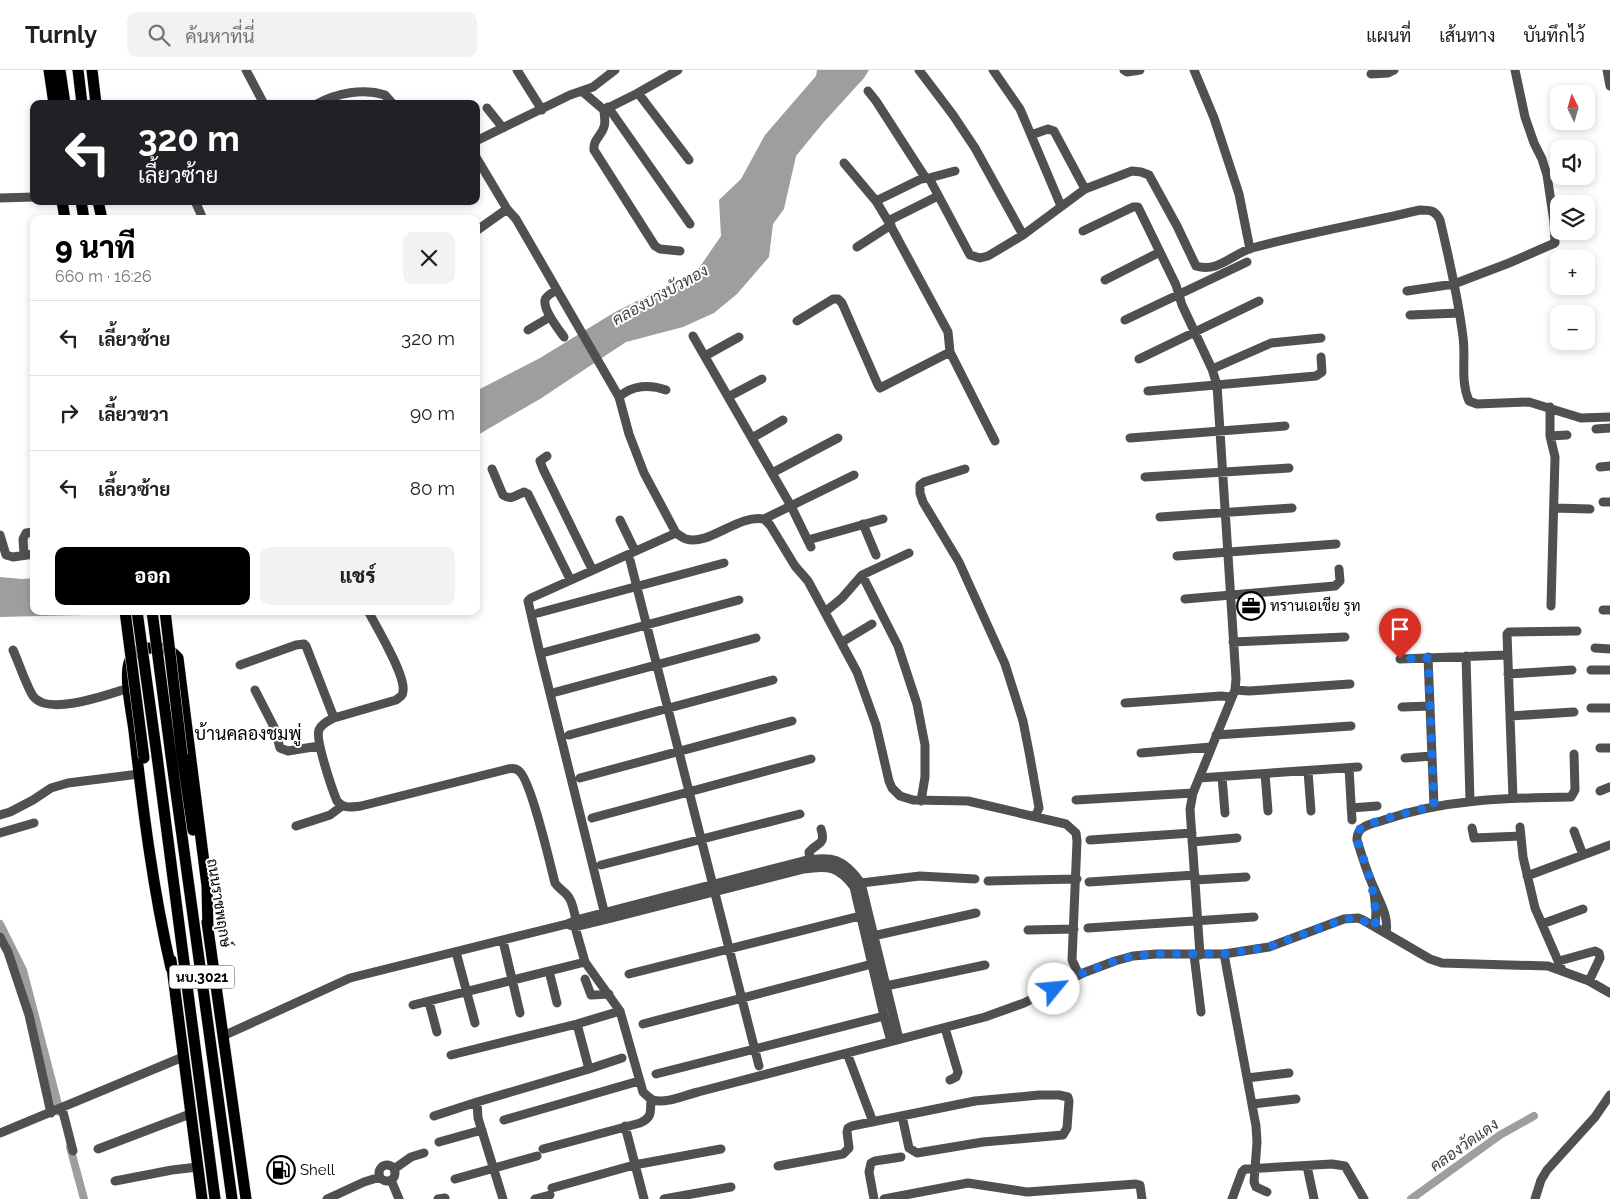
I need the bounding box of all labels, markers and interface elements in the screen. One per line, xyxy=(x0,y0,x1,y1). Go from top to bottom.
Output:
search box xyxy=(127,12,477,57)
text: Turnly xyxy=(25,20,97,49)
icon: search xyxy=(145,21,173,49)
text: ค้นหาที่นี่ xyxy=(185,25,255,47)
text: แผนที่ xyxy=(1366,25,1411,46)
text: เส้นทาง xyxy=(1439,25,1495,46)
text: บันทึกไว้ xyxy=(1523,25,1585,46)
north arrow xyxy=(1550,85,1595,130)
map controls xyxy=(1550,85,1595,350)
text: 320 m xyxy=(138,118,240,159)
icon: left xyxy=(55,120,120,185)
button: sound xyxy=(1550,140,1595,185)
text: เลี้ยวซ้าย xyxy=(138,162,218,188)
button: layers xyxy=(1550,195,1595,240)
text: 9 นาที xyxy=(55,230,135,265)
button: close xyxy=(403,232,455,284)
button: + xyxy=(1550,250,1595,295)
water label: คลองบางบัวทอง xyxy=(608,260,711,329)
text: 660 m · 16:26 xyxy=(55,267,152,286)
button: − xyxy=(1550,305,1595,350)
icon: left xyxy=(55,324,83,352)
text: 320 m xyxy=(401,327,455,349)
text: เลี้ยวซ้าย xyxy=(98,328,170,350)
icon: right xyxy=(55,399,83,427)
text: 90 m xyxy=(410,402,455,424)
text: เลี้ยวขวา xyxy=(98,403,169,425)
icon: left xyxy=(55,474,83,502)
text: 80 m xyxy=(410,477,455,499)
text: เลี้ยวซ้าย xyxy=(98,478,170,500)
button: ออก xyxy=(55,547,250,605)
button: แชร์ xyxy=(260,547,455,605)
office icon: ทรานเอเชีย รูท xyxy=(1236,591,1266,621)
place label: ทรานเอเชีย รูท xyxy=(1270,596,1361,616)
pin xyxy=(1379,608,1421,659)
icon: arrive xyxy=(1386,615,1414,643)
district label: บ้านคลองชมพู่ xyxy=(195,722,301,747)
street label: ถนนราชพฤกษ์ xyxy=(203,857,236,950)
position arrow xyxy=(1027,962,1079,1014)
road number: นบ.3021 xyxy=(170,966,234,989)
water label: คลองวัดแดง xyxy=(1426,1114,1502,1176)
fuel station icon: Shell xyxy=(266,1155,296,1185)
place label: Shell xyxy=(300,1161,336,1179)

